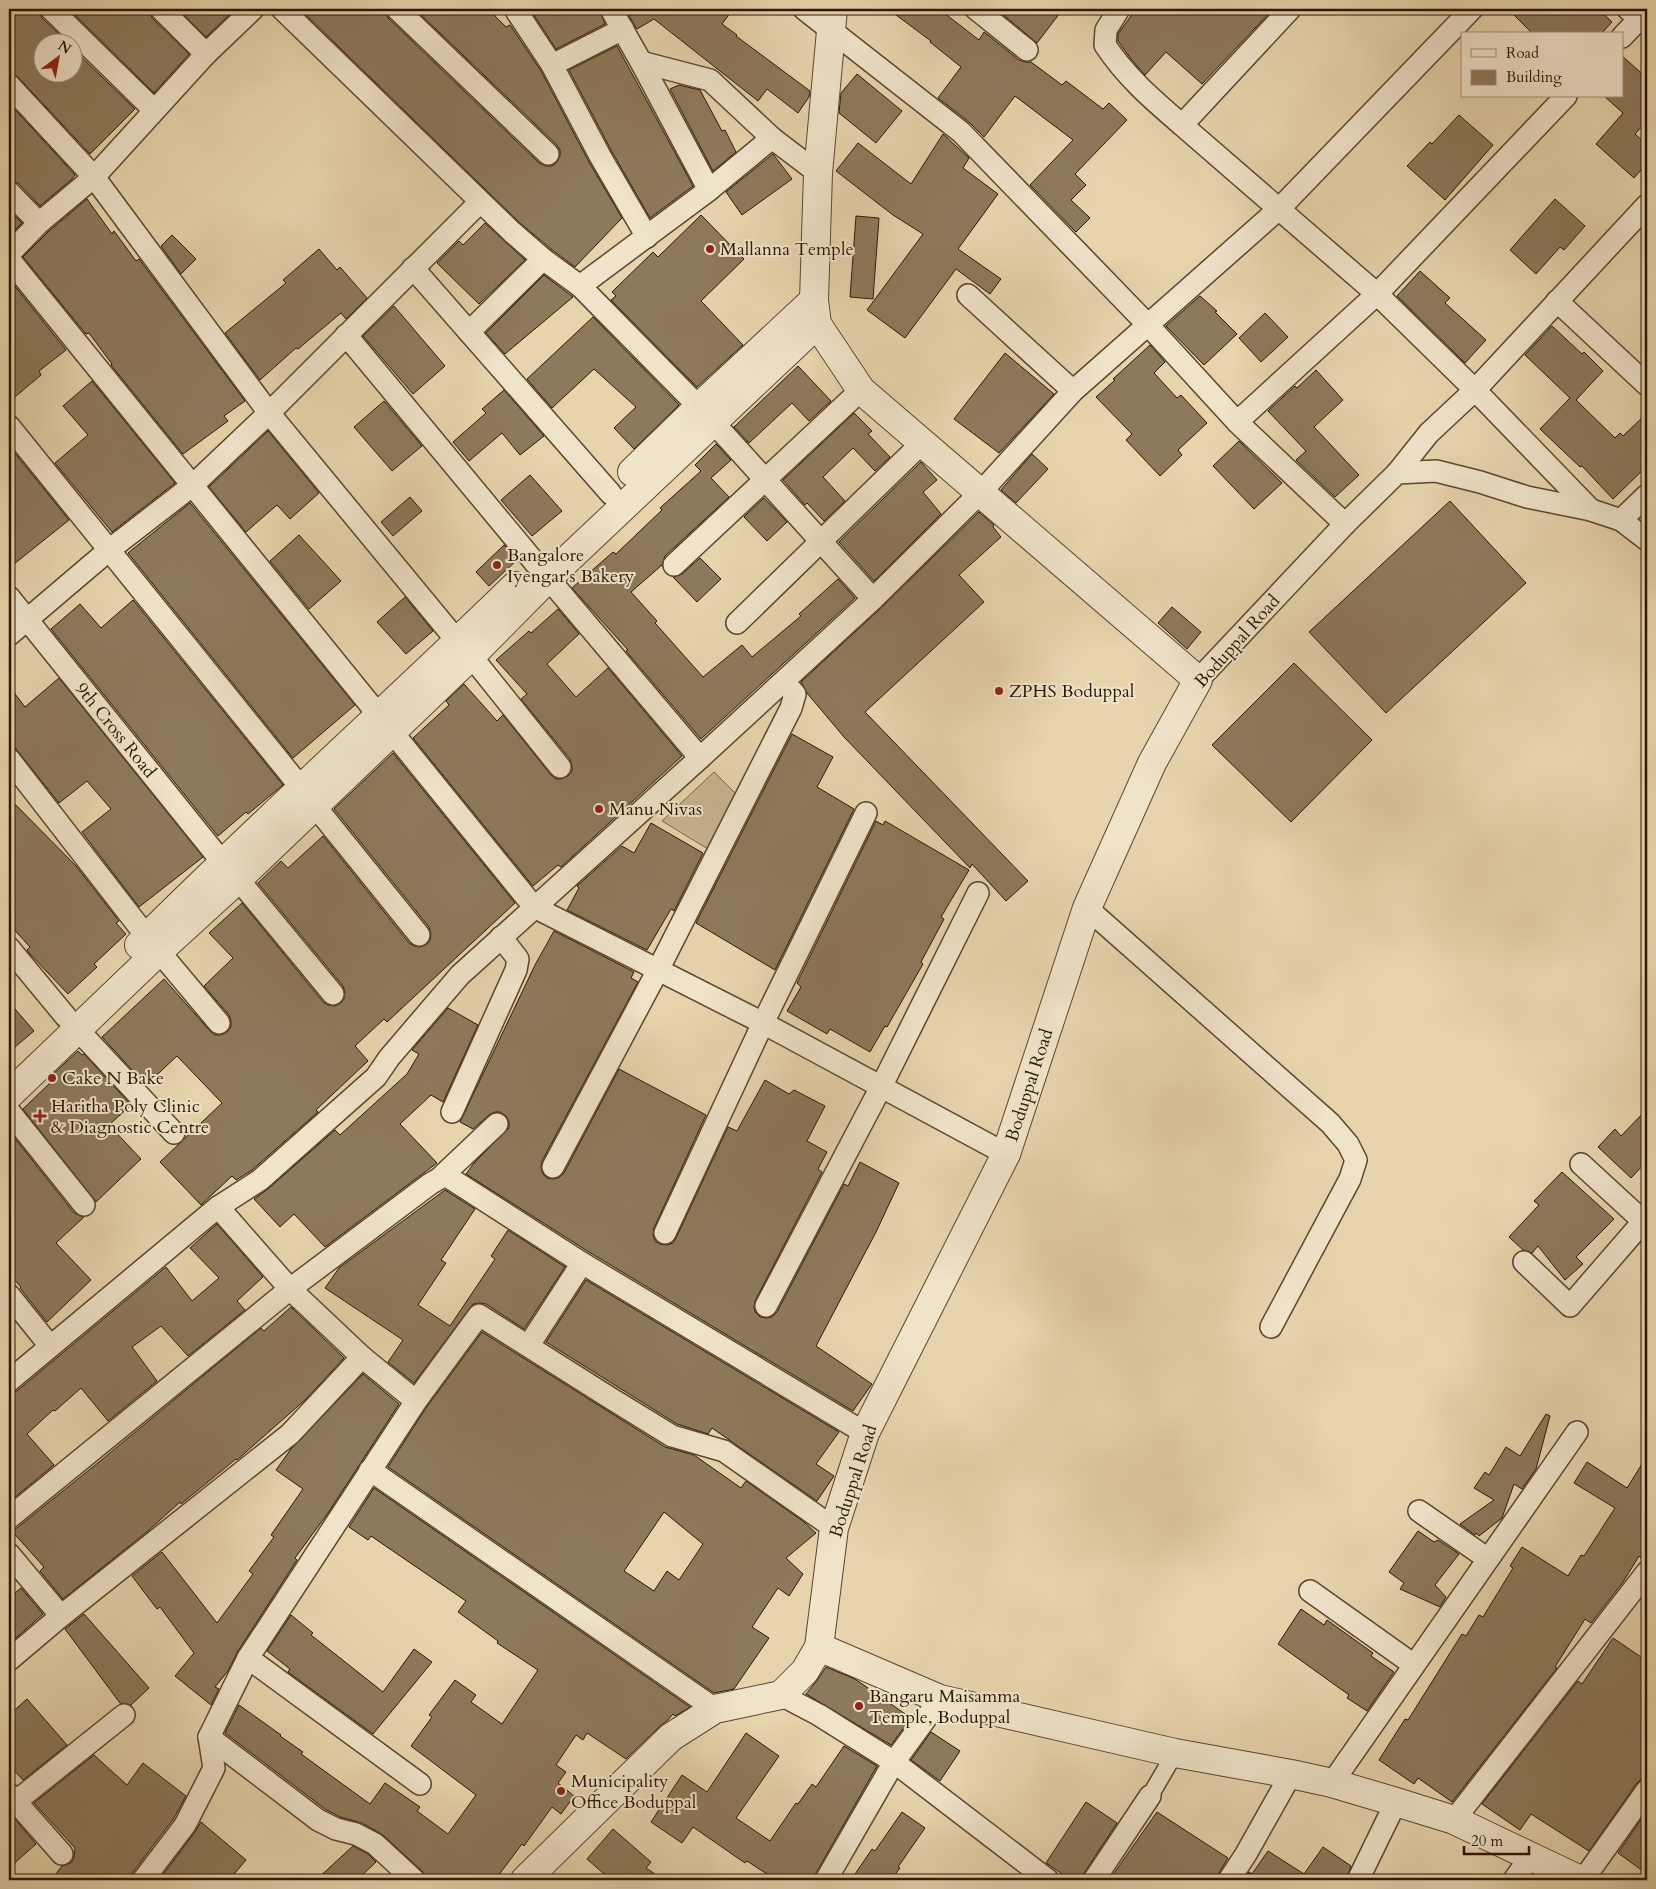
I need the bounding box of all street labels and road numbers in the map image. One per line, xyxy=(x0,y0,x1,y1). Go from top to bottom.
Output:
street label: Boduppal Road xyxy=(1189,589,1286,693)
street label: 9th Cross Road xyxy=(69,677,162,784)
street label: Boduppal Road xyxy=(999,1025,1060,1145)
street label: Boduppal Road xyxy=(823,1421,884,1541)

